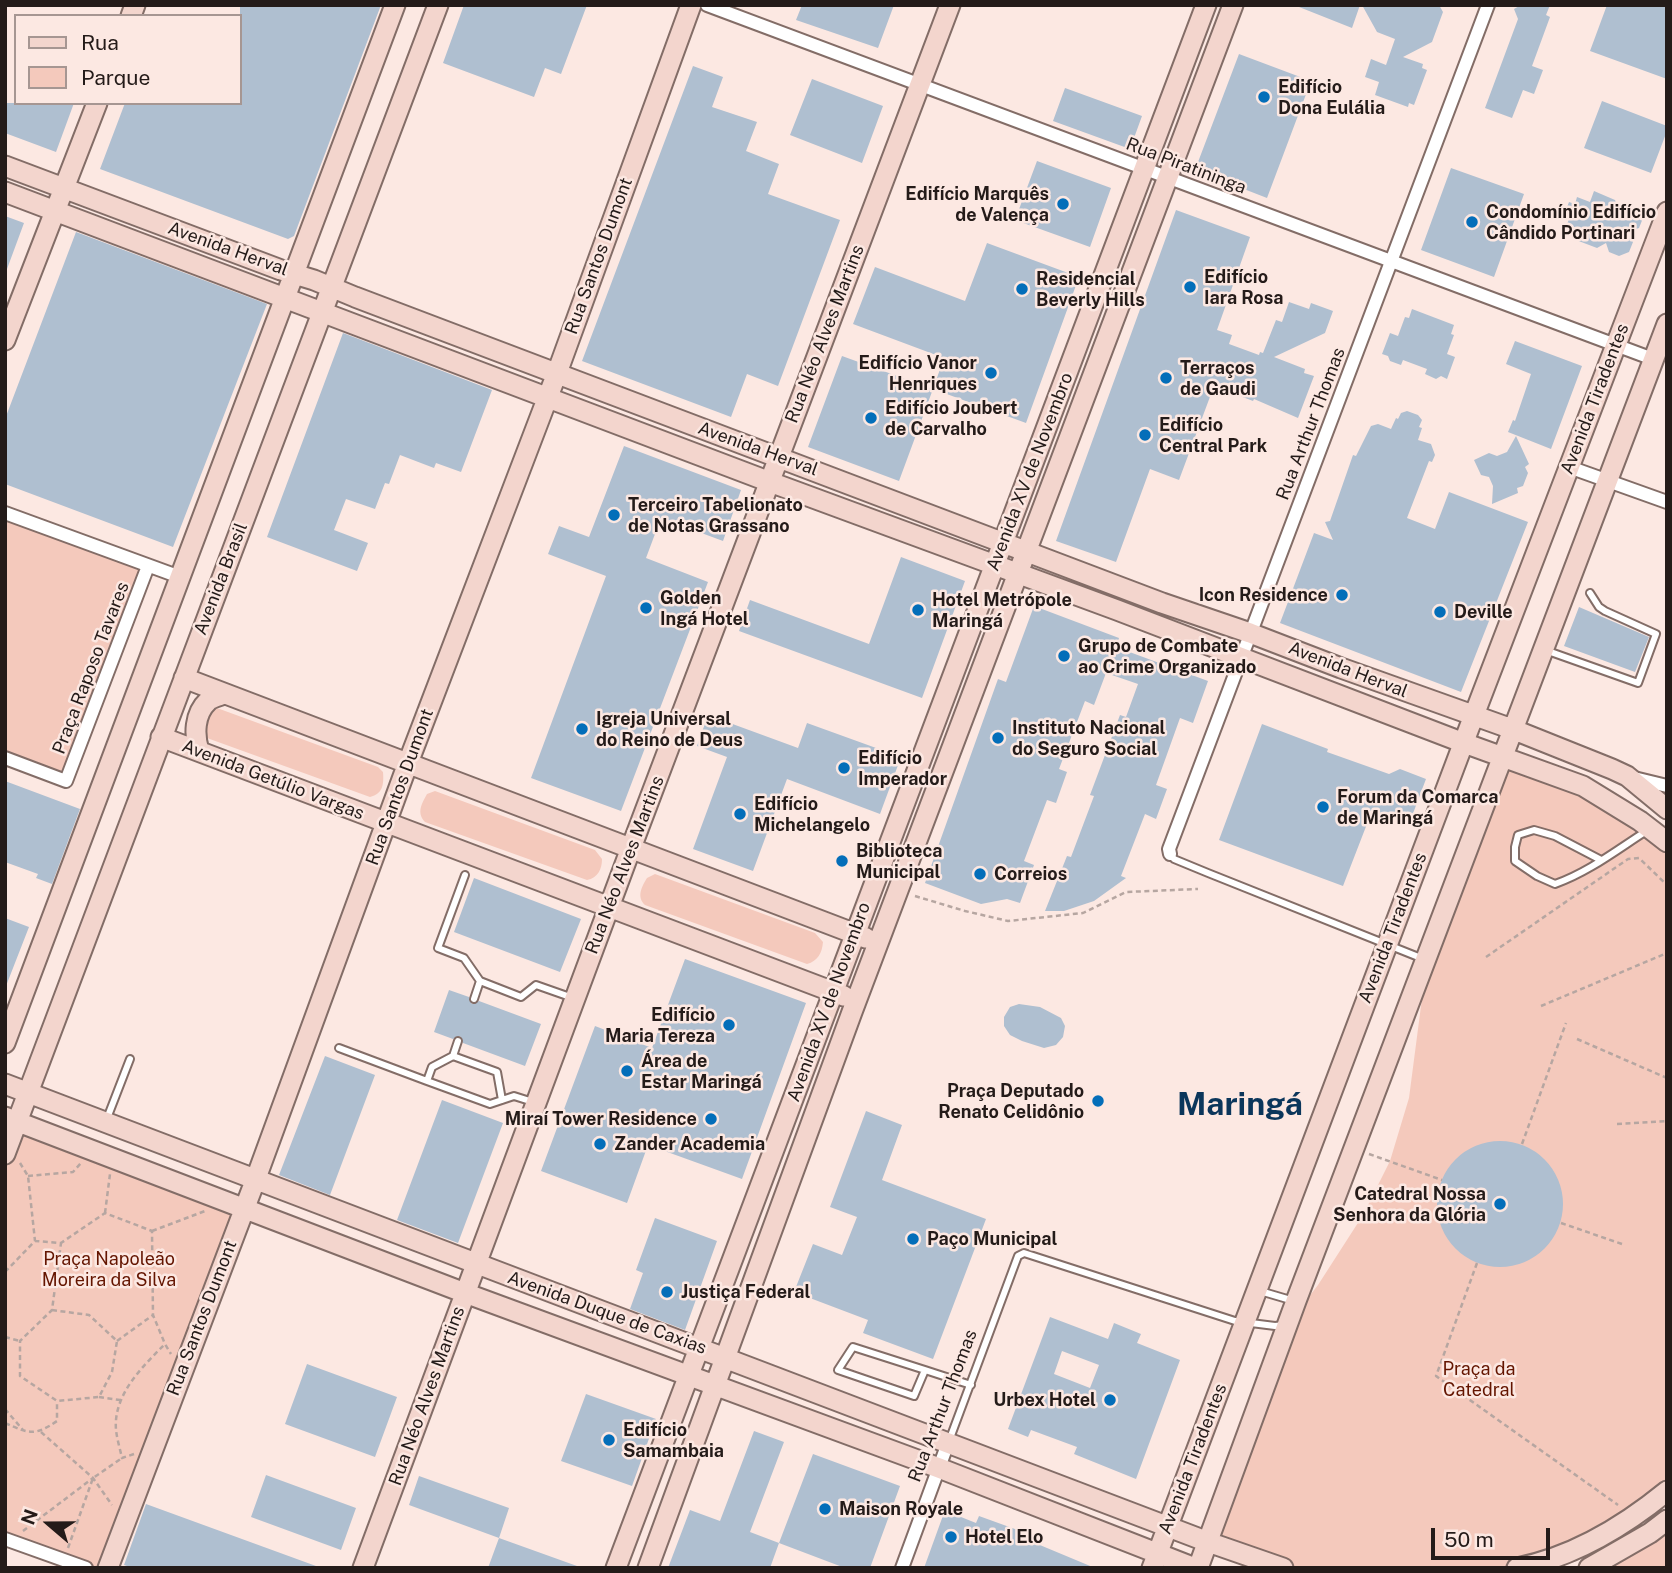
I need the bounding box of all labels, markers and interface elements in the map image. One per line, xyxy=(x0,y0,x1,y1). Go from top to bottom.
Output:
legend xyxy=(14,14,242,105)
text: Rua xyxy=(81,30,119,55)
text: Parque xyxy=(81,65,150,90)
place label: Edifício Dona Eulália xyxy=(1278,76,1385,119)
marker: Edifício Dona Eulália xyxy=(1256,89,1272,105)
street label: Rua Piratininga xyxy=(1123,133,1249,199)
street label: Rua Santos Dumont xyxy=(561,175,637,337)
place label: Edifício Marquês de Valença xyxy=(905,183,1049,226)
marker: Edifício Marquês de Valença xyxy=(1055,196,1071,212)
place label: Condomínio Edifício Cândido Portinari xyxy=(1486,201,1656,244)
marker: Condomínio Edifício Cândido Portinari xyxy=(1464,214,1480,230)
street label: Avenida Herval xyxy=(165,217,291,281)
street label: Rua Néo Alves Martins xyxy=(781,242,869,426)
place label: Edifício Iara Rosa xyxy=(1204,266,1283,308)
place label: Residencial Beverly Hills xyxy=(1036,268,1145,310)
marker: Edifício Iara Rosa xyxy=(1182,279,1198,295)
marker: Residencial Beverly Hills xyxy=(1014,281,1030,297)
street label: Avenida Tiradentes xyxy=(1556,321,1634,477)
street label: Rua Arthur Thomas xyxy=(1272,345,1350,503)
place label: Edifício Vanor Henriques xyxy=(859,352,977,394)
place label: Terraços de Gaudi xyxy=(1180,357,1256,400)
marker: Edifício Vanor Henriques xyxy=(983,365,999,381)
street label: Avenida XV de Novembro xyxy=(982,370,1078,574)
marker: Terraços de Gaudi xyxy=(1158,370,1174,386)
place label: Edifício Joubert de Carvalho xyxy=(885,397,1018,440)
marker: Edifício Joubert de Carvalho xyxy=(863,410,879,426)
place label: Edifício Central Park xyxy=(1159,414,1267,457)
street label: Avenida Herval xyxy=(695,417,821,481)
marker: Edifício Central Park xyxy=(1137,427,1153,443)
place label: Terceiro Tabelionato de Notas Grassano xyxy=(628,494,803,536)
marker: Terceiro Tabelionato de Notas Grassano xyxy=(606,507,622,523)
street label: Avenida Brasil xyxy=(190,520,252,638)
street label: Praça Raposo Tavares xyxy=(48,579,134,757)
place label: Icon Residence xyxy=(1199,584,1328,606)
place label: Golden Ingá Hotel xyxy=(660,587,749,630)
marker: Icon Residence xyxy=(1334,587,1350,603)
place label: Hotel Metrópole Maringá xyxy=(932,589,1072,632)
marker: Golden Ingá Hotel xyxy=(638,600,654,616)
place label: Deville xyxy=(1454,601,1513,623)
marker: Hotel Metrópole Maringá xyxy=(910,602,926,618)
marker: Deville xyxy=(1432,604,1448,620)
place label: Grupo de Combate ao Crime Organizado xyxy=(1078,635,1256,678)
street label: Avenida Herval xyxy=(1285,637,1411,703)
marker: Grupo de Combate ao Crime Organizado xyxy=(1056,648,1072,664)
street label: Rua Santos Dumont xyxy=(362,706,438,868)
place label: Igreja Universal do Reino de Deus xyxy=(596,708,743,750)
place label: Instituto Nacional do Seguro Social xyxy=(1012,717,1166,760)
marker: Igreja Universal do Reino de Deus xyxy=(574,721,590,737)
marker: Instituto Nacional do Seguro Social xyxy=(990,730,1006,746)
street label: Avenida Getúlio Vargas xyxy=(179,735,367,825)
place label: Edifício Imperador xyxy=(858,747,947,790)
marker: Edifício Imperador xyxy=(836,760,852,776)
street label: Rua Néo Alves Martins xyxy=(581,773,669,957)
place label: Forum da Comarca de Maringá xyxy=(1337,786,1499,828)
place label: Edifício Michelangelo xyxy=(754,793,870,836)
marker: Forum da Comarca de Maringá xyxy=(1315,799,1331,815)
marker: Edifício Michelangelo xyxy=(732,806,748,822)
place label: Biblioteca Municipal xyxy=(856,840,942,882)
street label: Avenida Tiradentes xyxy=(1354,850,1432,1006)
marker: Biblioteca Municipal xyxy=(834,853,850,869)
place label: Correios xyxy=(994,863,1067,885)
marker: Correios xyxy=(972,866,988,882)
street label: Avenida XV de Novembro xyxy=(783,899,875,1105)
place label: Edifício Maria Tereza xyxy=(605,1004,715,1046)
marker: Edifício Maria Tereza xyxy=(721,1017,737,1033)
place label: Área de Estar Maringá xyxy=(641,1050,762,1092)
marker: Área de Estar Maringá xyxy=(619,1063,635,1079)
place label: Praça Deputado Renato Celidônio xyxy=(938,1080,1084,1122)
district label: Maringá xyxy=(1177,1086,1303,1124)
marker: Praça Deputado Renato Celidônio xyxy=(1090,1093,1106,1109)
place label: Miraí Tower Residence xyxy=(505,1108,697,1130)
marker: Miraí Tower Residence xyxy=(703,1111,719,1127)
place label: Zander Academia xyxy=(614,1133,765,1155)
marker: Zander Academia xyxy=(592,1136,608,1152)
place label: Catedral Nossa Senhora da Glória xyxy=(1333,1183,1486,1226)
marker: Catedral Nossa Senhora da Glória xyxy=(1492,1196,1508,1212)
place label: Paço Municipal xyxy=(927,1228,1057,1250)
marker: Paço Municipal xyxy=(905,1231,921,1247)
street label: Rua Santos Dumont xyxy=(162,1237,242,1399)
park label: Praça Napoleão Moreira da Silva xyxy=(42,1248,176,1290)
street label: Avenida Duque de Caxias xyxy=(505,1267,709,1359)
place label: Justiça Federal xyxy=(681,1281,810,1303)
marker: Justiça Federal xyxy=(659,1284,675,1300)
street label: Rua Néo Alves Martins xyxy=(385,1304,469,1488)
street label: Rua Arthur Thomas xyxy=(904,1327,982,1485)
park label: Praça da Catedral xyxy=(1443,1358,1515,1400)
street label: Avenida Tiradentes xyxy=(1154,1381,1232,1537)
place label: Urbex Hotel xyxy=(993,1389,1096,1411)
marker: Urbex Hotel xyxy=(1102,1392,1118,1408)
place label: Edifício Samambaia xyxy=(623,1419,724,1462)
marker: Edifício Samambaia xyxy=(601,1432,617,1448)
north arrow xyxy=(14,1489,84,1559)
place label: Maison Royale xyxy=(839,1498,963,1520)
marker: Maison Royale xyxy=(817,1501,833,1517)
text: N xyxy=(16,1506,42,1528)
scale bar xyxy=(1434,1514,1553,1558)
place label: Hotel Elo xyxy=(965,1526,1043,1548)
text: 50 m xyxy=(1444,1527,1494,1552)
marker: Hotel Elo xyxy=(943,1529,959,1545)

